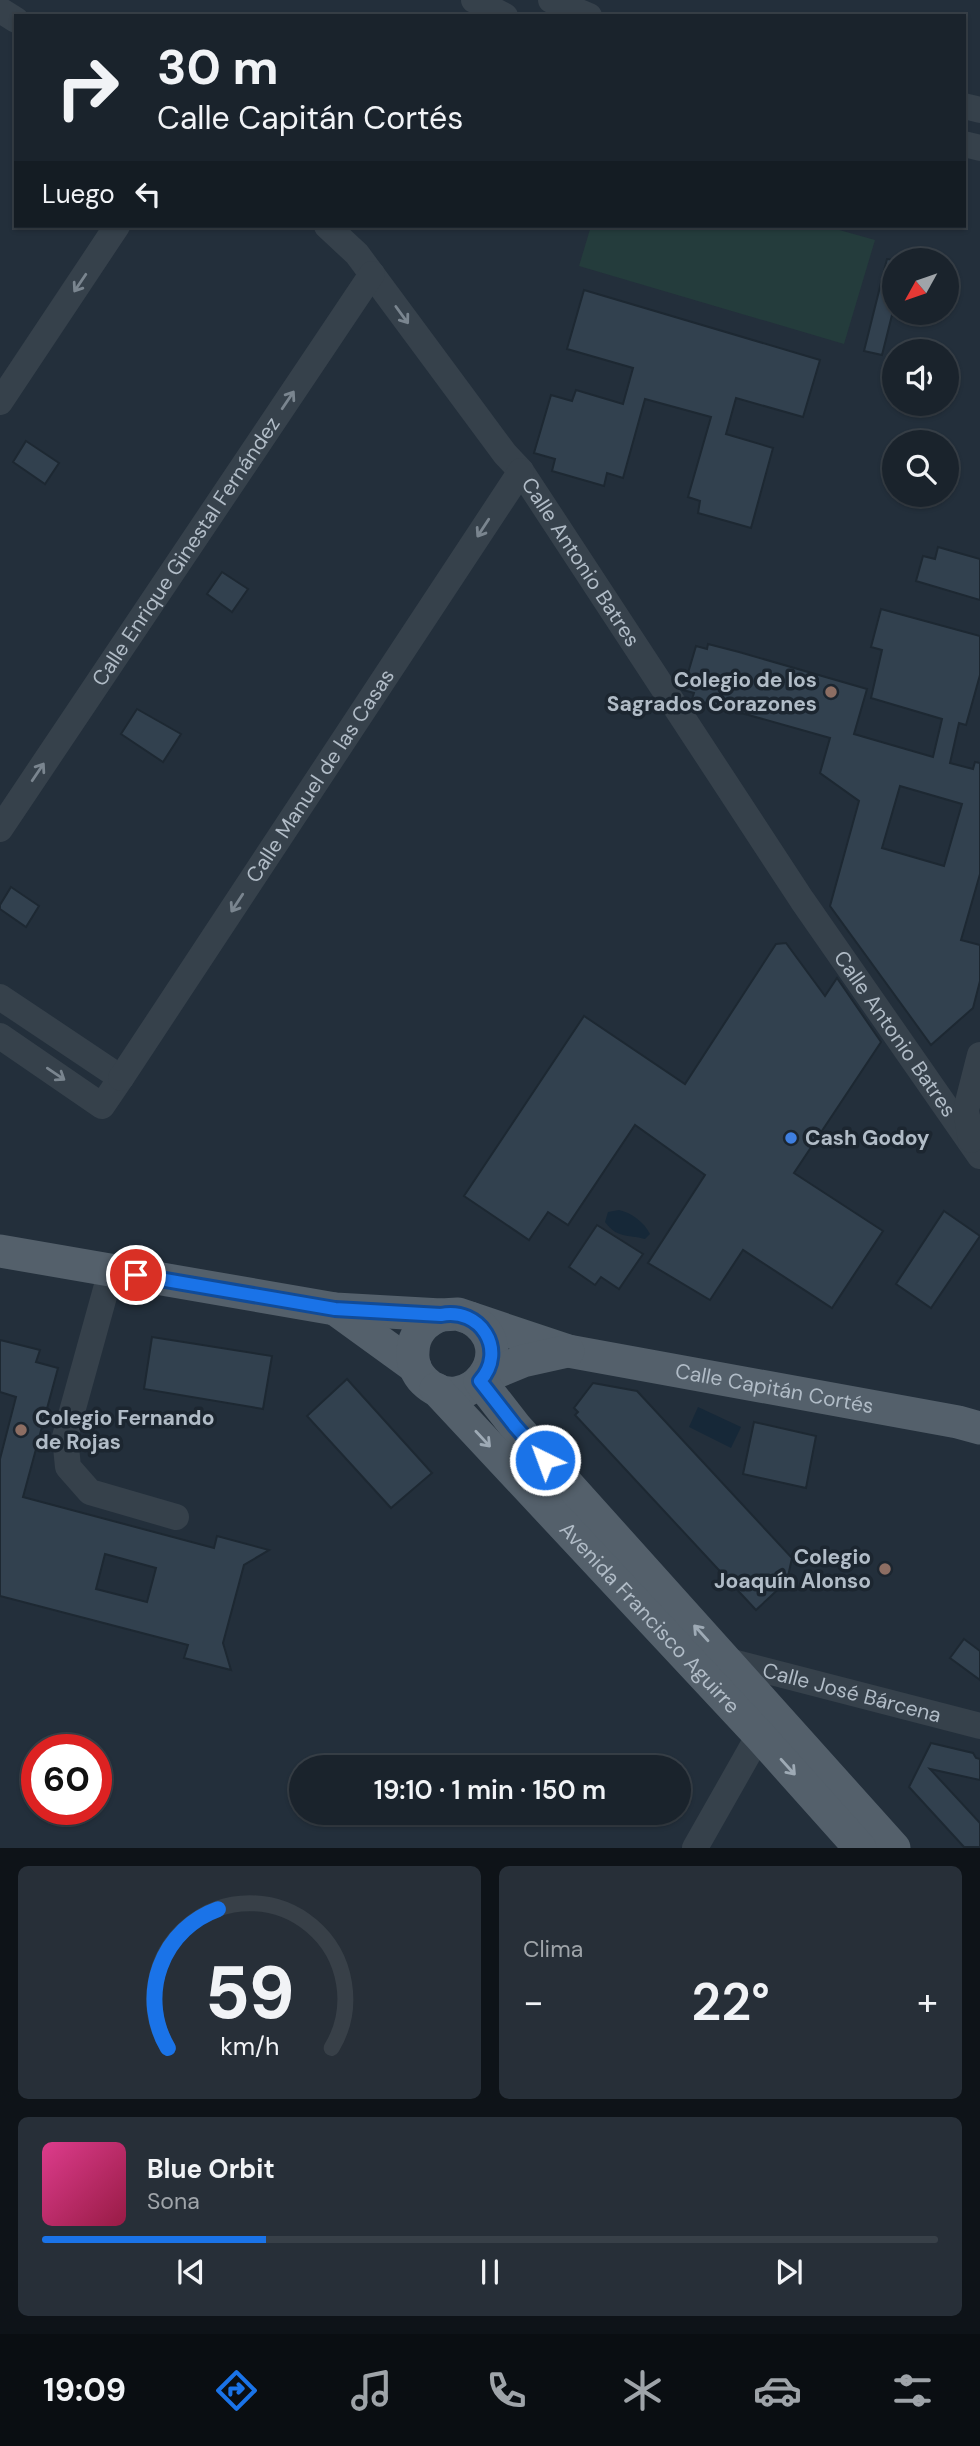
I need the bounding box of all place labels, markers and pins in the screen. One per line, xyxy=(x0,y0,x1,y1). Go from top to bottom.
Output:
place label: Colegio de los Sagrados Corazones xyxy=(607,666,817,718)
marker: Colegio de los Sagrados Corazones xyxy=(823,684,839,700)
place label: Cash Godoy xyxy=(805,1124,930,1152)
marker: Cash Godoy xyxy=(783,1130,799,1146)
pin xyxy=(106,1245,166,1305)
place label: Colegio Fernando de Rojas xyxy=(35,1404,214,1456)
marker: Colegio Fernando de Rojas xyxy=(13,1422,29,1438)
place label: Colegio Joaquín Alonso xyxy=(714,1543,871,1595)
marker: Colegio Joaquín Alonso xyxy=(877,1561,893,1577)

